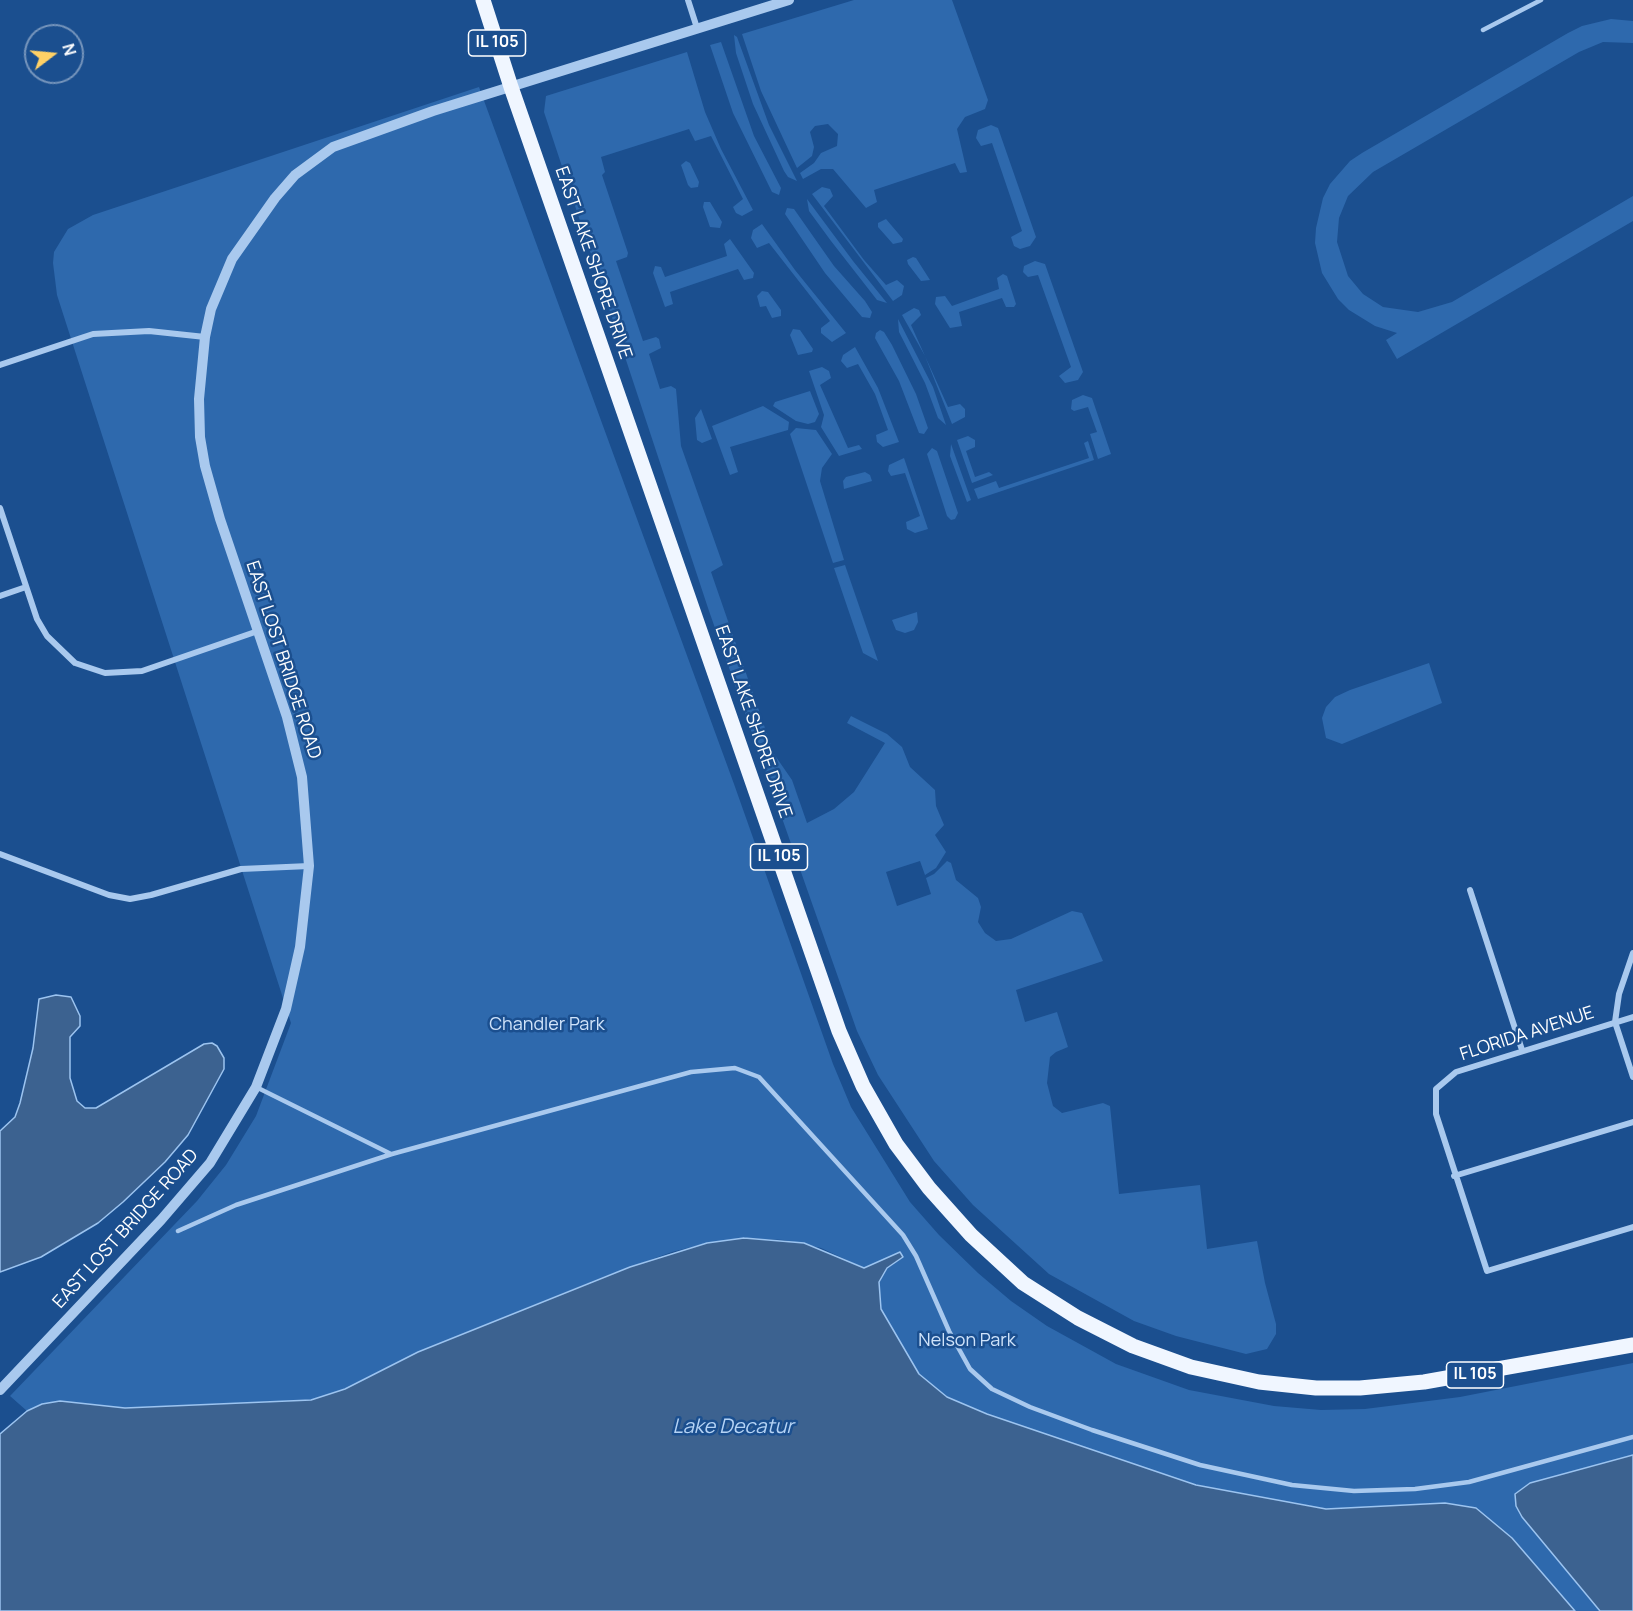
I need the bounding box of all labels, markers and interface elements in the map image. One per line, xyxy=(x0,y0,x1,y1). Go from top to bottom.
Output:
north arrow xyxy=(24,24,84,84)
road number: IL 105 xyxy=(468,30,526,56)
text: N xyxy=(57,41,82,58)
street label: EAST LAKE SHORE DRIVE xyxy=(550,164,636,362)
street label: EAST LOST BRIDGE ROAD xyxy=(241,558,325,762)
street label: EAST LAKE SHORE DRIVE xyxy=(710,623,796,821)
road number: IL 105 xyxy=(750,844,808,870)
street label: FLORIDA AVENUE xyxy=(1457,1002,1597,1066)
park label: Chandler Park xyxy=(489,1014,605,1036)
street label: EAST LOST BRIDGE ROAD xyxy=(49,1145,203,1313)
park label: Nelson Park xyxy=(918,1330,1016,1352)
road number: IL 105 xyxy=(1446,1362,1504,1388)
water label: Lake Decatur xyxy=(672,1415,794,1439)

